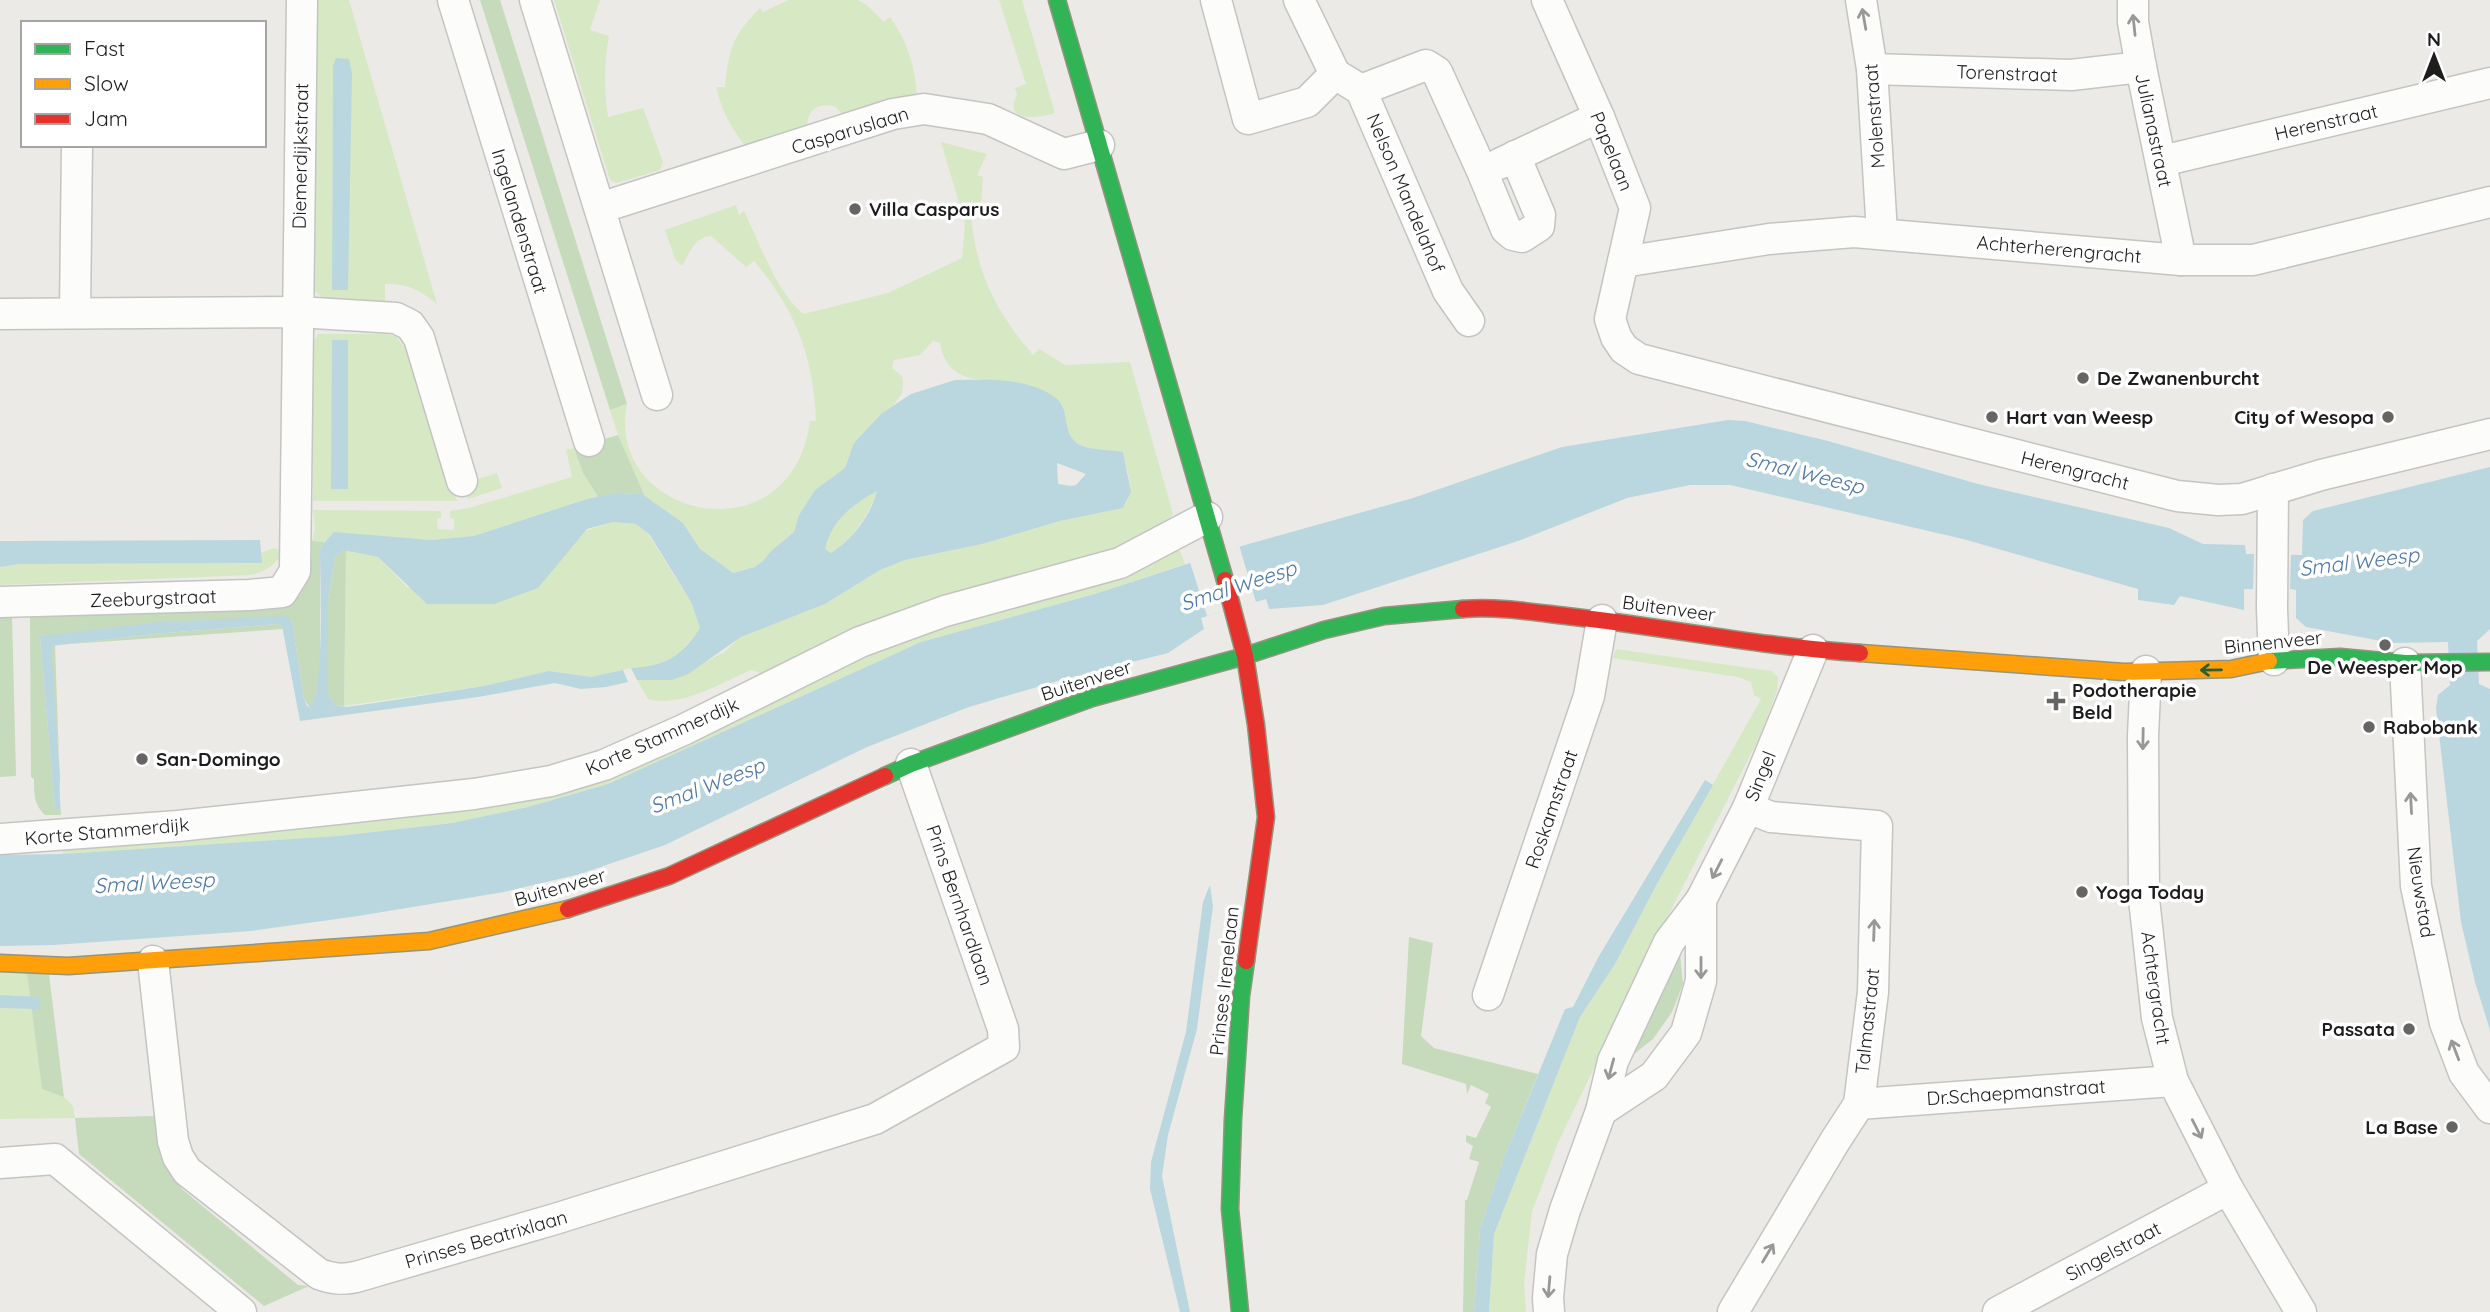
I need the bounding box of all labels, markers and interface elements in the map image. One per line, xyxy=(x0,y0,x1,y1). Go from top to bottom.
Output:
one-way arrow xyxy=(1857,8,1870,31)
one-way arrow xyxy=(2127,14,2140,37)
legend xyxy=(21,21,266,147)
north arrow xyxy=(2399,21,2469,91)
text: N xyxy=(2427,27,2441,51)
text: Fast xyxy=(84,35,125,61)
street label: Torenstraat xyxy=(1956,59,2058,87)
street label: Molenstraat xyxy=(1858,63,1890,169)
text: Slow xyxy=(84,70,129,96)
street label: Julianastraat xyxy=(2130,71,2178,189)
street label: Diemerdijkstraat xyxy=(287,83,313,229)
street label: Herenstraat xyxy=(2272,98,2380,146)
street label: Casparuslaan xyxy=(788,101,912,159)
text: Jam xyxy=(84,105,128,131)
street label: Papelaan xyxy=(1585,108,1639,194)
street label: Nelson Mandelahof xyxy=(1362,110,1451,277)
street label: Ingelandenstraat xyxy=(487,146,553,296)
place label: Villa Casparus xyxy=(869,197,999,221)
marker: Villa Casparus xyxy=(847,201,863,217)
street label: Achterherengracht xyxy=(1976,230,2142,268)
place label: De Zwanenburcht xyxy=(2097,366,2260,390)
marker: De Zwanenburcht xyxy=(2075,370,2091,386)
place label: Hart van Weesp xyxy=(2006,405,2153,429)
place label: City of Wesopa xyxy=(2234,405,2374,429)
marker: Hart van Weesp xyxy=(1984,409,2000,425)
marker: City of Wesopa xyxy=(2380,409,2396,425)
water label: Smal Weesp xyxy=(1743,445,1868,499)
street label: Herengracht xyxy=(2018,445,2132,495)
water label: Smal Weesp xyxy=(2298,541,2422,581)
water label: Smal Weesp xyxy=(1177,554,1301,616)
street label: Zeeburgstraat xyxy=(89,584,217,612)
street label: Buitenveer xyxy=(1621,590,1718,627)
street label: Binnenveer xyxy=(2223,625,2324,659)
marker: De Weesper Mop xyxy=(2377,637,2393,653)
street label: Buitenveer xyxy=(1038,654,1135,706)
place label: De Weesper Mop xyxy=(2307,655,2463,679)
one-way arrow xyxy=(2199,663,2222,676)
place label: Podotherapie Beld xyxy=(2072,678,2197,724)
street label: Korte Stammerdijk xyxy=(582,691,742,781)
marker: Podotherapie Beld xyxy=(2046,691,2066,711)
place label: Rabobank xyxy=(2383,715,2478,739)
marker: Rabobank xyxy=(2361,719,2377,735)
one-way arrow xyxy=(2136,727,2150,750)
street label: Roskamstraat xyxy=(1519,746,1583,872)
place label: San-Domingo xyxy=(156,747,281,771)
street label: Singel xyxy=(1739,747,1781,805)
marker: San-Domingo xyxy=(134,751,150,767)
water label: Smal Weesp xyxy=(646,751,769,819)
one-way arrow xyxy=(2404,791,2417,814)
street label: Korte Stammerdijk xyxy=(24,812,190,850)
street label: Prins Bernhardlaan xyxy=(921,821,999,989)
street label: Nieuwstad xyxy=(2402,845,2440,939)
one-way arrow xyxy=(1709,858,1723,879)
street label: Buitenveer xyxy=(512,862,609,911)
water label: Smal Weesp xyxy=(93,866,216,898)
place label: Yoga Today xyxy=(2096,880,2204,904)
marker: Yoga Today xyxy=(2074,884,2090,900)
street label: Prinses Irenelaan xyxy=(1204,905,1244,1057)
one-way arrow xyxy=(1868,919,1881,942)
street label: Achtergracht xyxy=(2136,930,2176,1046)
one-way arrow xyxy=(1694,956,1708,979)
street label: Talmastraat xyxy=(1850,967,1884,1075)
place label: Passata xyxy=(2322,1017,2395,1041)
marker: Passata xyxy=(2401,1021,2417,1037)
one-way arrow xyxy=(2448,1039,2460,1061)
one-way arrow xyxy=(1604,1058,1617,1080)
street label: Dr.Schaepmanstraat xyxy=(1926,1074,2106,1110)
place label: La Base xyxy=(2365,1115,2438,1139)
one-way arrow xyxy=(2191,1119,2205,1139)
marker: La Base xyxy=(2444,1119,2460,1135)
street label: Prinses Beatrixlaan xyxy=(402,1204,570,1274)
street label: Singelstraat xyxy=(2061,1216,2165,1286)
one-way arrow xyxy=(1761,1244,1775,1264)
one-way arrow xyxy=(1542,1275,1555,1298)

